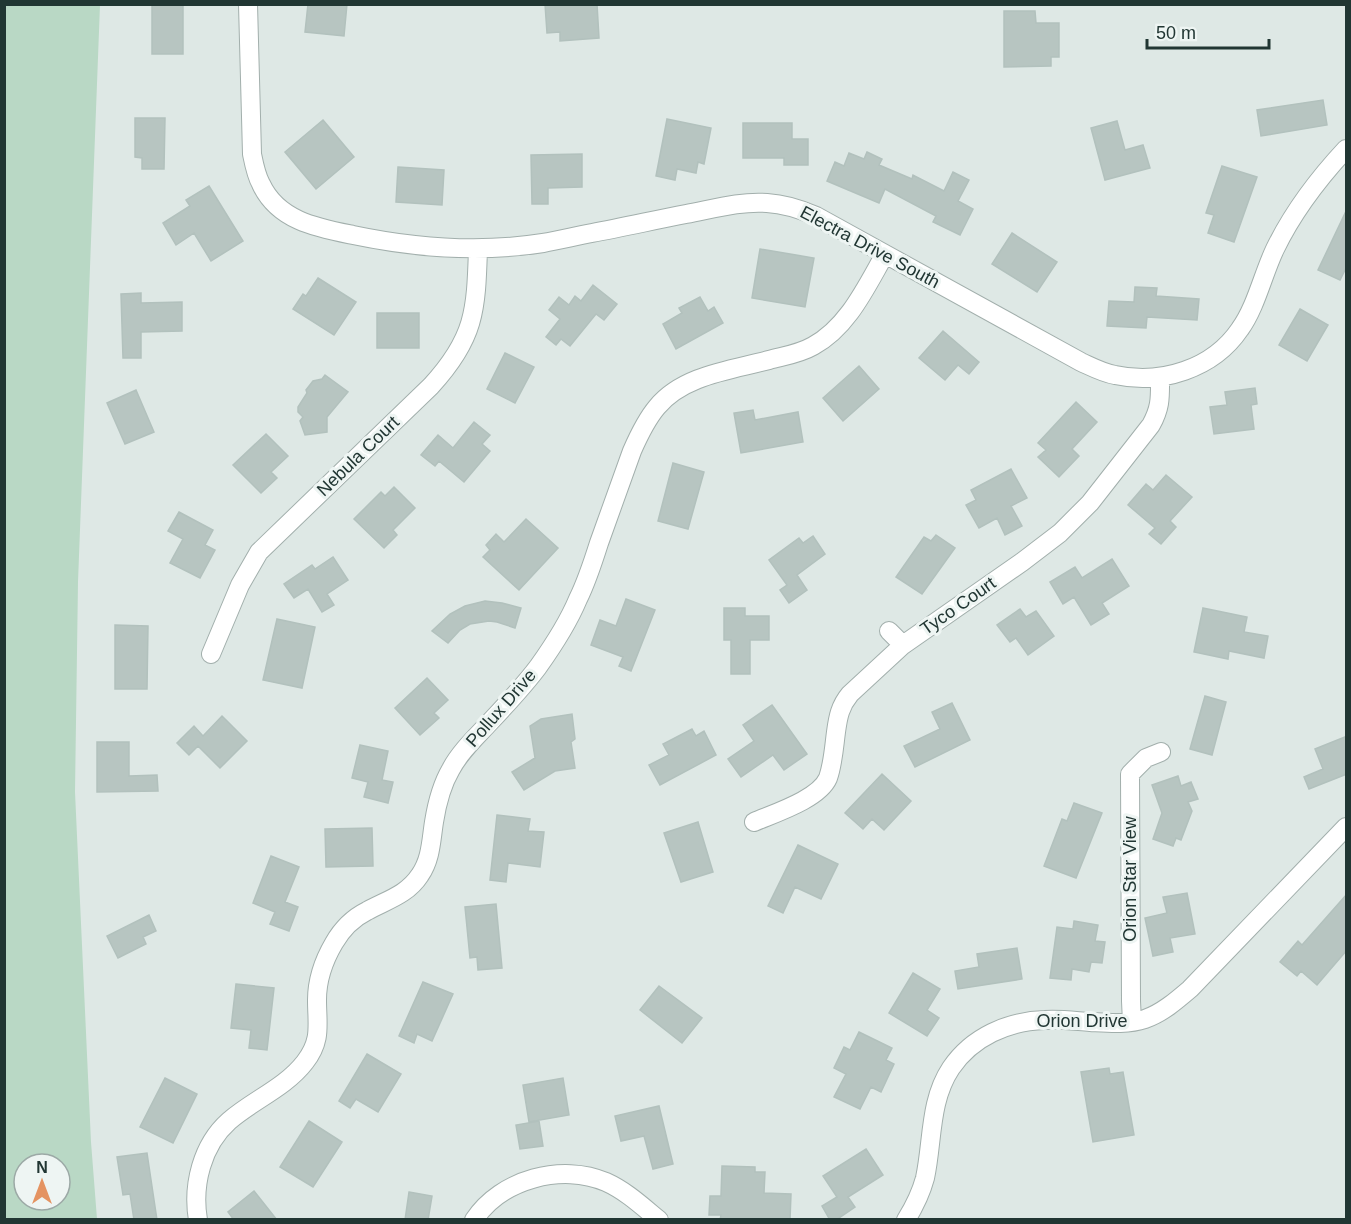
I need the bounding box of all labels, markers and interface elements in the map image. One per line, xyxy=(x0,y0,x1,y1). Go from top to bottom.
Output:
scale bar xyxy=(1147,12,1268,50)
text: 50 m xyxy=(1156,23,1196,43)
street label: Electra Drive South xyxy=(797,202,943,292)
street label: Nebula Court xyxy=(313,412,403,500)
street label: Tyco Court xyxy=(917,573,999,639)
street label: Pollux Drive xyxy=(462,665,540,751)
street label: Orion Star View xyxy=(1120,815,1140,942)
street label: Orion Drive xyxy=(1036,1011,1128,1031)
north arrow xyxy=(12,1152,72,1212)
text: N xyxy=(36,1159,48,1176)

